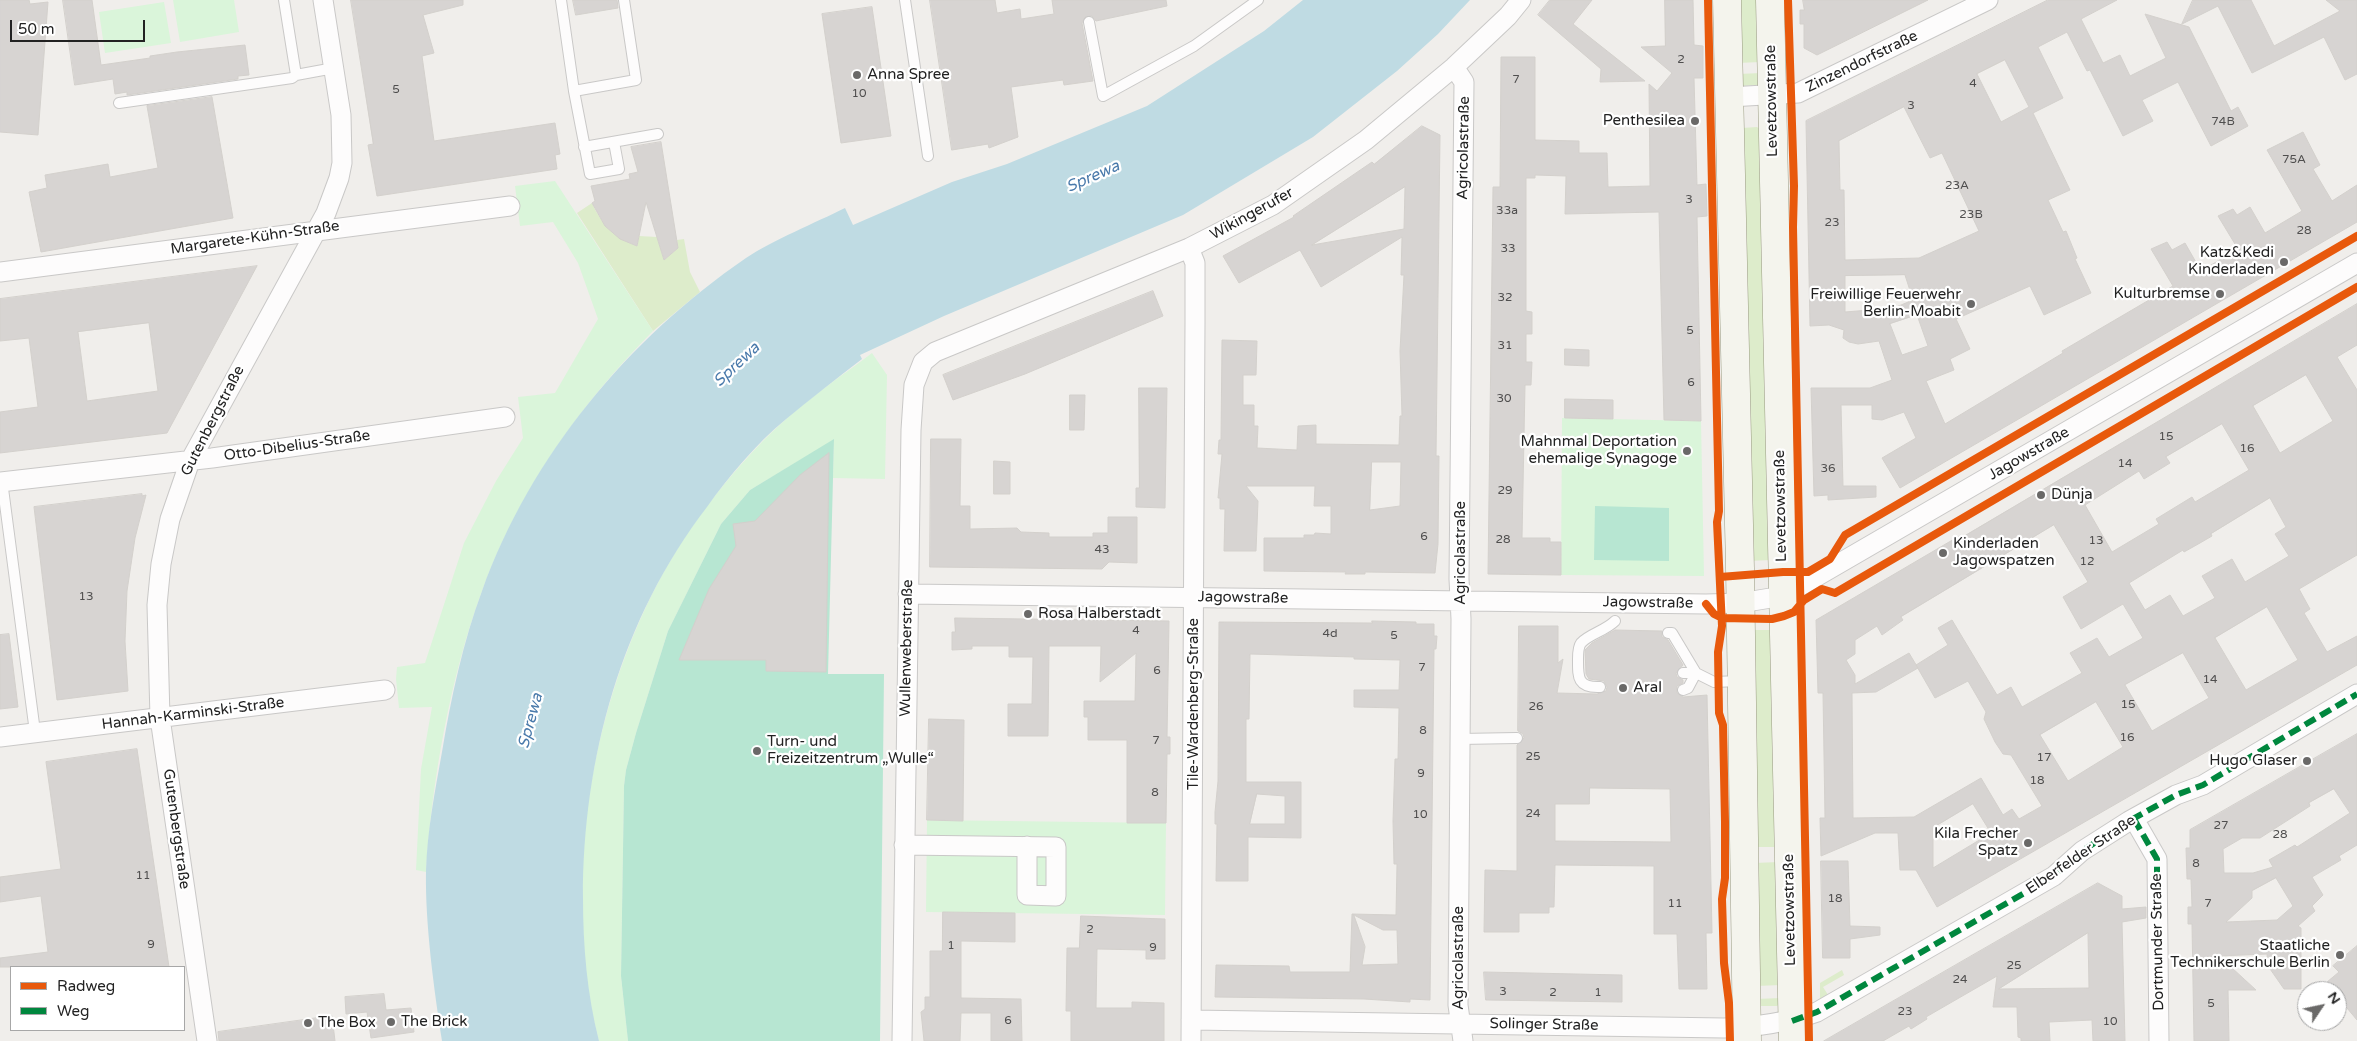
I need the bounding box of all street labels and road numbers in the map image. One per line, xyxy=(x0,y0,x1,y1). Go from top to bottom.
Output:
street label: Zinzendorfstraße xyxy=(1803,27,1921,97)
street label: Levetzowstraße xyxy=(1762,45,1782,157)
street label: Agricolastraße xyxy=(1454,96,1474,200)
street label: Wikingerufer xyxy=(1207,184,1297,244)
street label: Margarete-Kühn-Straße xyxy=(169,217,341,259)
street label: Gutenbergstraße xyxy=(177,363,249,479)
street label: Jagowstraße xyxy=(1985,424,2073,484)
street label: Otto-Dibelius-Straße xyxy=(223,427,371,465)
street label: Levetzowstraße xyxy=(1771,450,1791,562)
street label: Agricolastraße xyxy=(1452,501,1470,605)
street label: Wullenweberstraße xyxy=(897,579,917,717)
street label: Jagowstraße xyxy=(1198,588,1288,608)
street label: Jagowstraße xyxy=(1603,593,1693,613)
street label: Tile-Wardenberg-Straße xyxy=(1185,618,1203,790)
street label: Hannah-Karminski-Straße xyxy=(101,694,285,734)
street label: Gutenbergstraße xyxy=(159,768,193,890)
street label: Elberfelder Straße xyxy=(2023,812,2139,898)
street label: Levetzowstraße xyxy=(1780,854,1800,966)
street label: Dortmunder Straße xyxy=(2148,873,2168,1011)
street label: Agricolastraße xyxy=(1450,906,1468,1010)
street label: Solinger Straße xyxy=(1489,1015,1599,1035)

